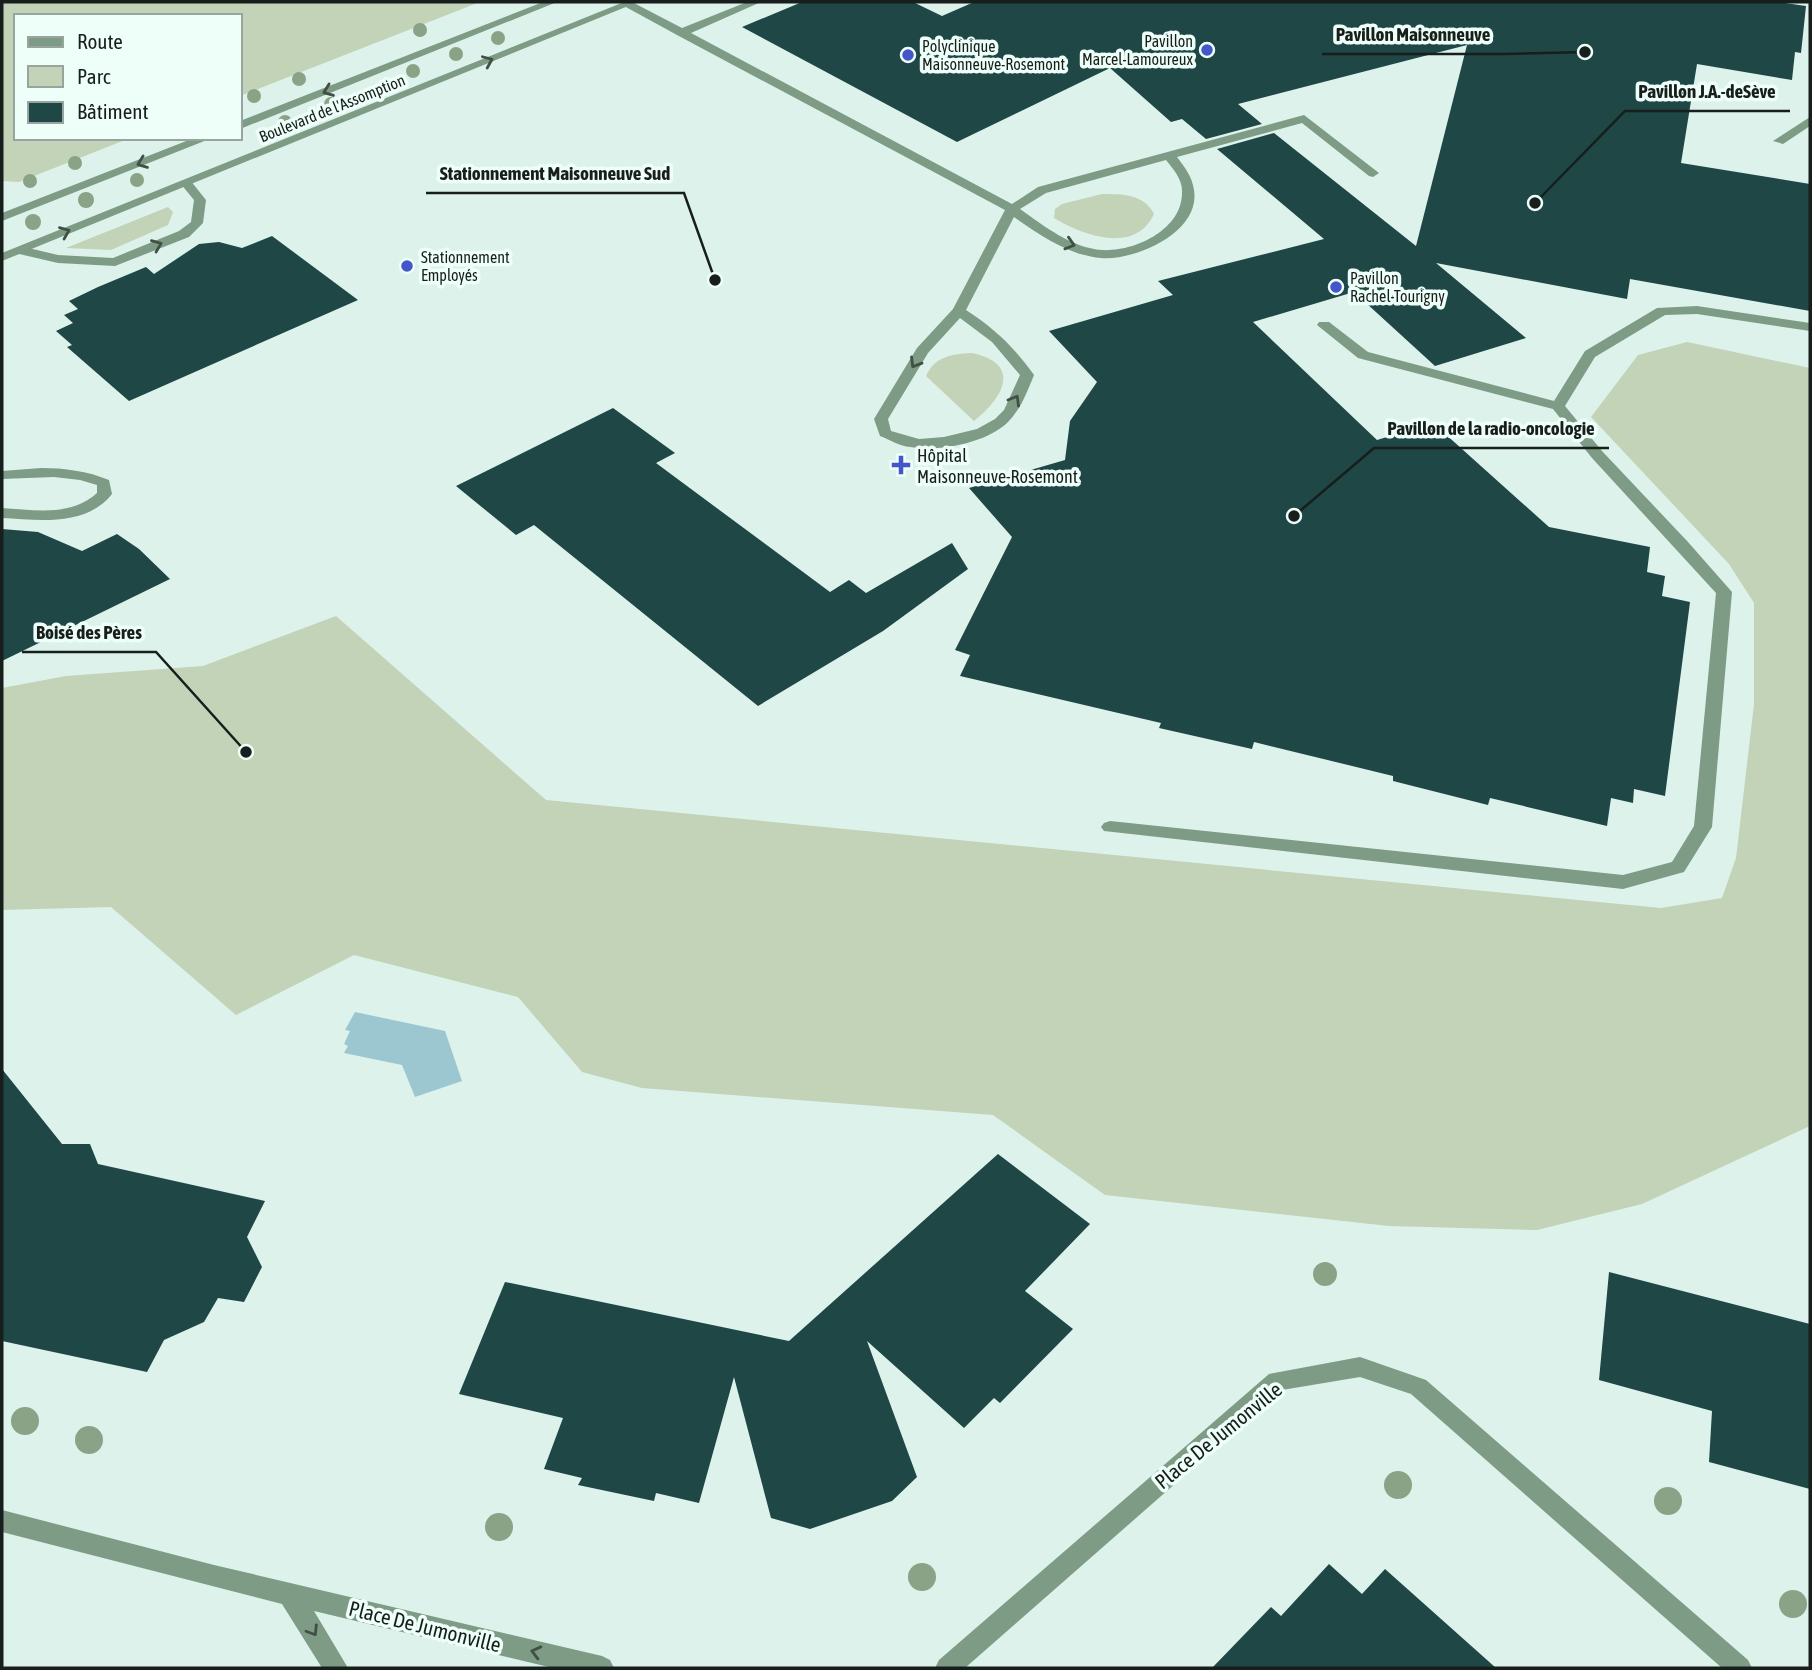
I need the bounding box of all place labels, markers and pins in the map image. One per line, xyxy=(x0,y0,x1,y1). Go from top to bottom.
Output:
callout: Pavillon Maisonneuve xyxy=(1322,14,1505,54)
place label: Pavillon Marcel-Lamoureux xyxy=(1082,32,1194,68)
place label: Polyclinique Maisonneuve-Rosemont xyxy=(922,37,1065,73)
marker: Pavillon Marcel-Lamoureux xyxy=(1199,42,1215,58)
marker: Polyclinique Maisonneuve-Rosemont xyxy=(900,47,916,63)
callout: Pavillon J.A.-deSève xyxy=(1625,71,1790,111)
callout: Stationnement Maisonneuve Sud xyxy=(426,153,684,193)
place label: Stationnement Employés xyxy=(421,248,510,285)
marker: Stationnement Employés xyxy=(399,258,415,274)
place label: Pavillon Rachel-Tourigny xyxy=(1350,269,1445,306)
marker: Pavillon Rachel-Tourigny xyxy=(1328,279,1344,295)
callout: Pavillon de la radio-oncologie xyxy=(1374,408,1609,448)
place label: Hôpital Maisonneuve-Rosemont xyxy=(917,445,1078,487)
marker: Hôpital Maisonneuve-Rosemont xyxy=(891,455,911,475)
callout: Boisé des Pères xyxy=(22,612,156,652)

